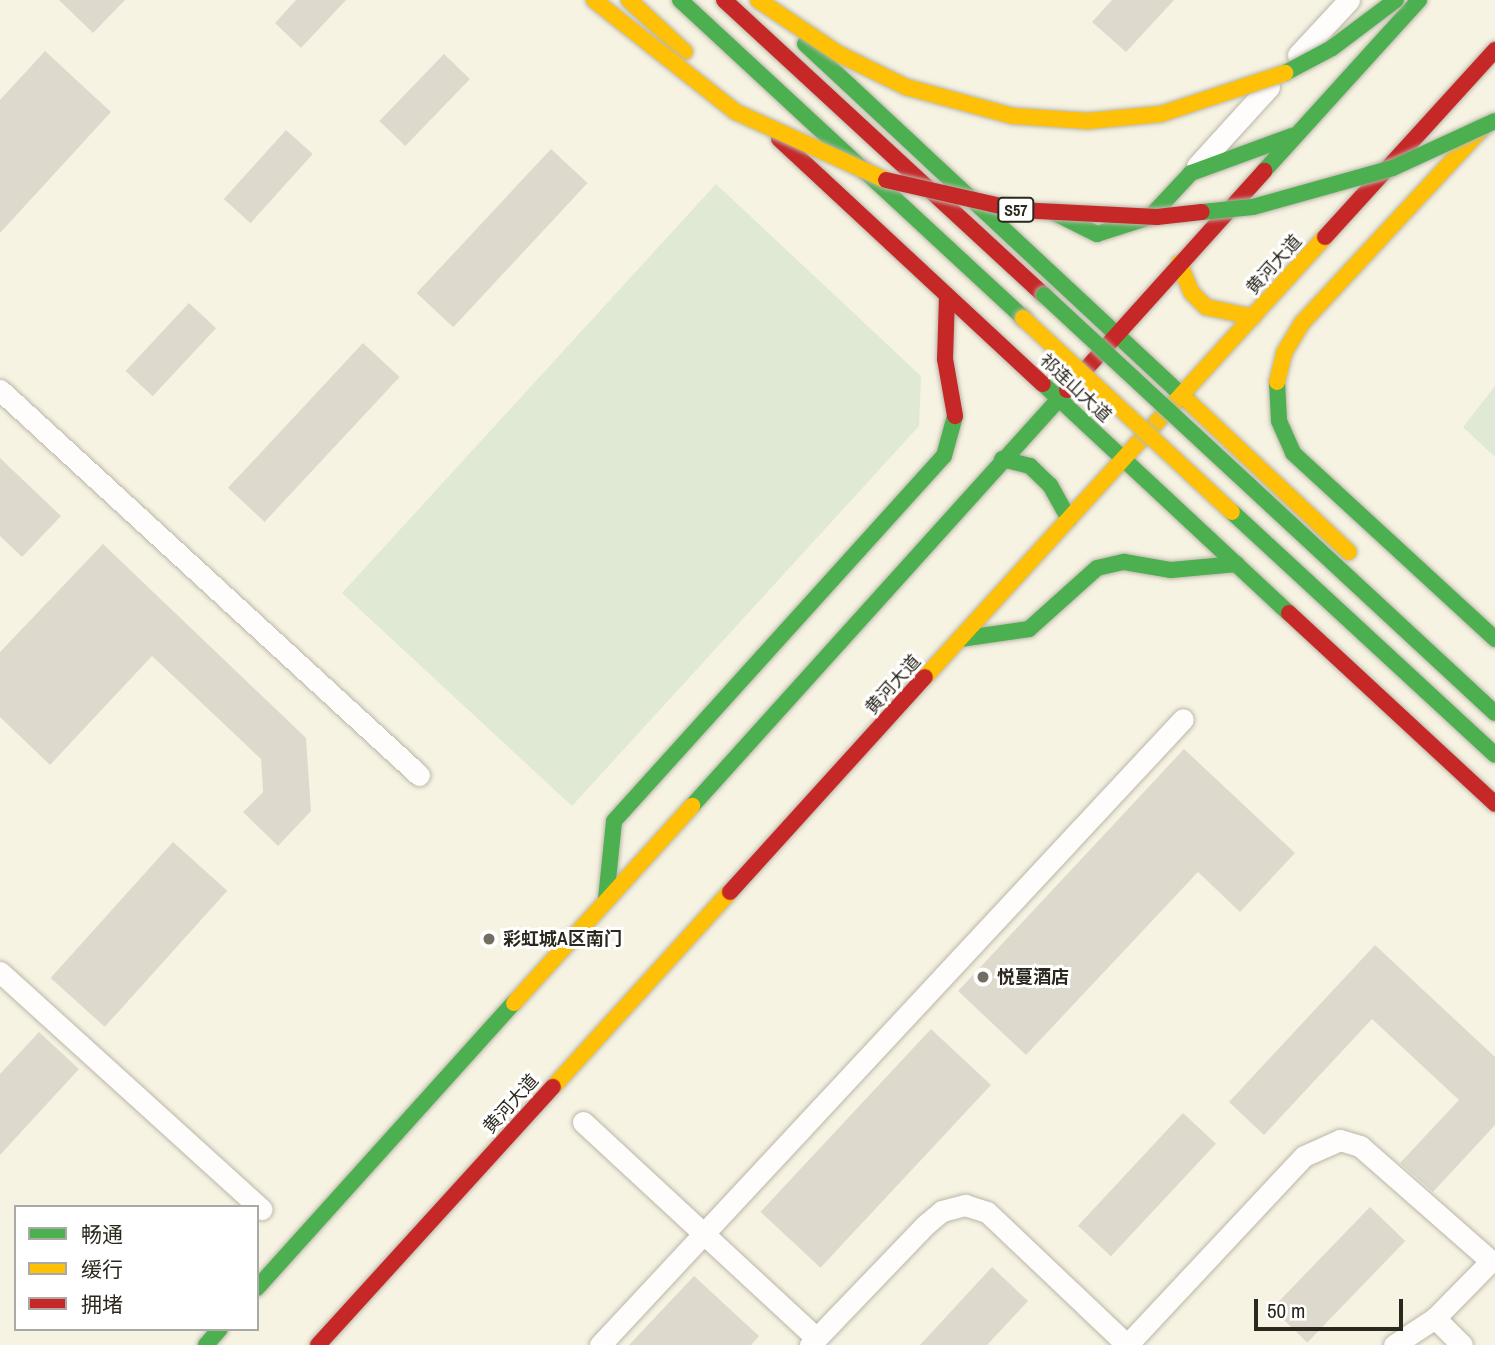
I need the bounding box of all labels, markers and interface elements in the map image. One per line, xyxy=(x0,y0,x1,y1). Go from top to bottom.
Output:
road number: S57 xyxy=(997,198,1035,222)
street label: 黄河大道 xyxy=(1242,231,1306,299)
street label: 祁连山大道 xyxy=(1035,349,1115,427)
street label: 黄河大道 xyxy=(861,651,925,719)
place label: 彩虹城A区南门 xyxy=(503,928,622,950)
marker: 彩虹城A区南门 xyxy=(481,931,497,947)
place label: 悦蔓酒店 xyxy=(997,966,1069,988)
marker: 悦蔓酒店 xyxy=(975,969,991,985)
street label: 黄河大道 xyxy=(479,1070,543,1138)
legend xyxy=(14,1205,259,1331)
text: 畅通 xyxy=(81,1220,123,1249)
text: 缓行 xyxy=(81,1255,123,1284)
scale bar xyxy=(1257,1286,1406,1330)
text: 拥堵 xyxy=(81,1290,123,1319)
text: 50 m xyxy=(1267,1296,1305,1325)

